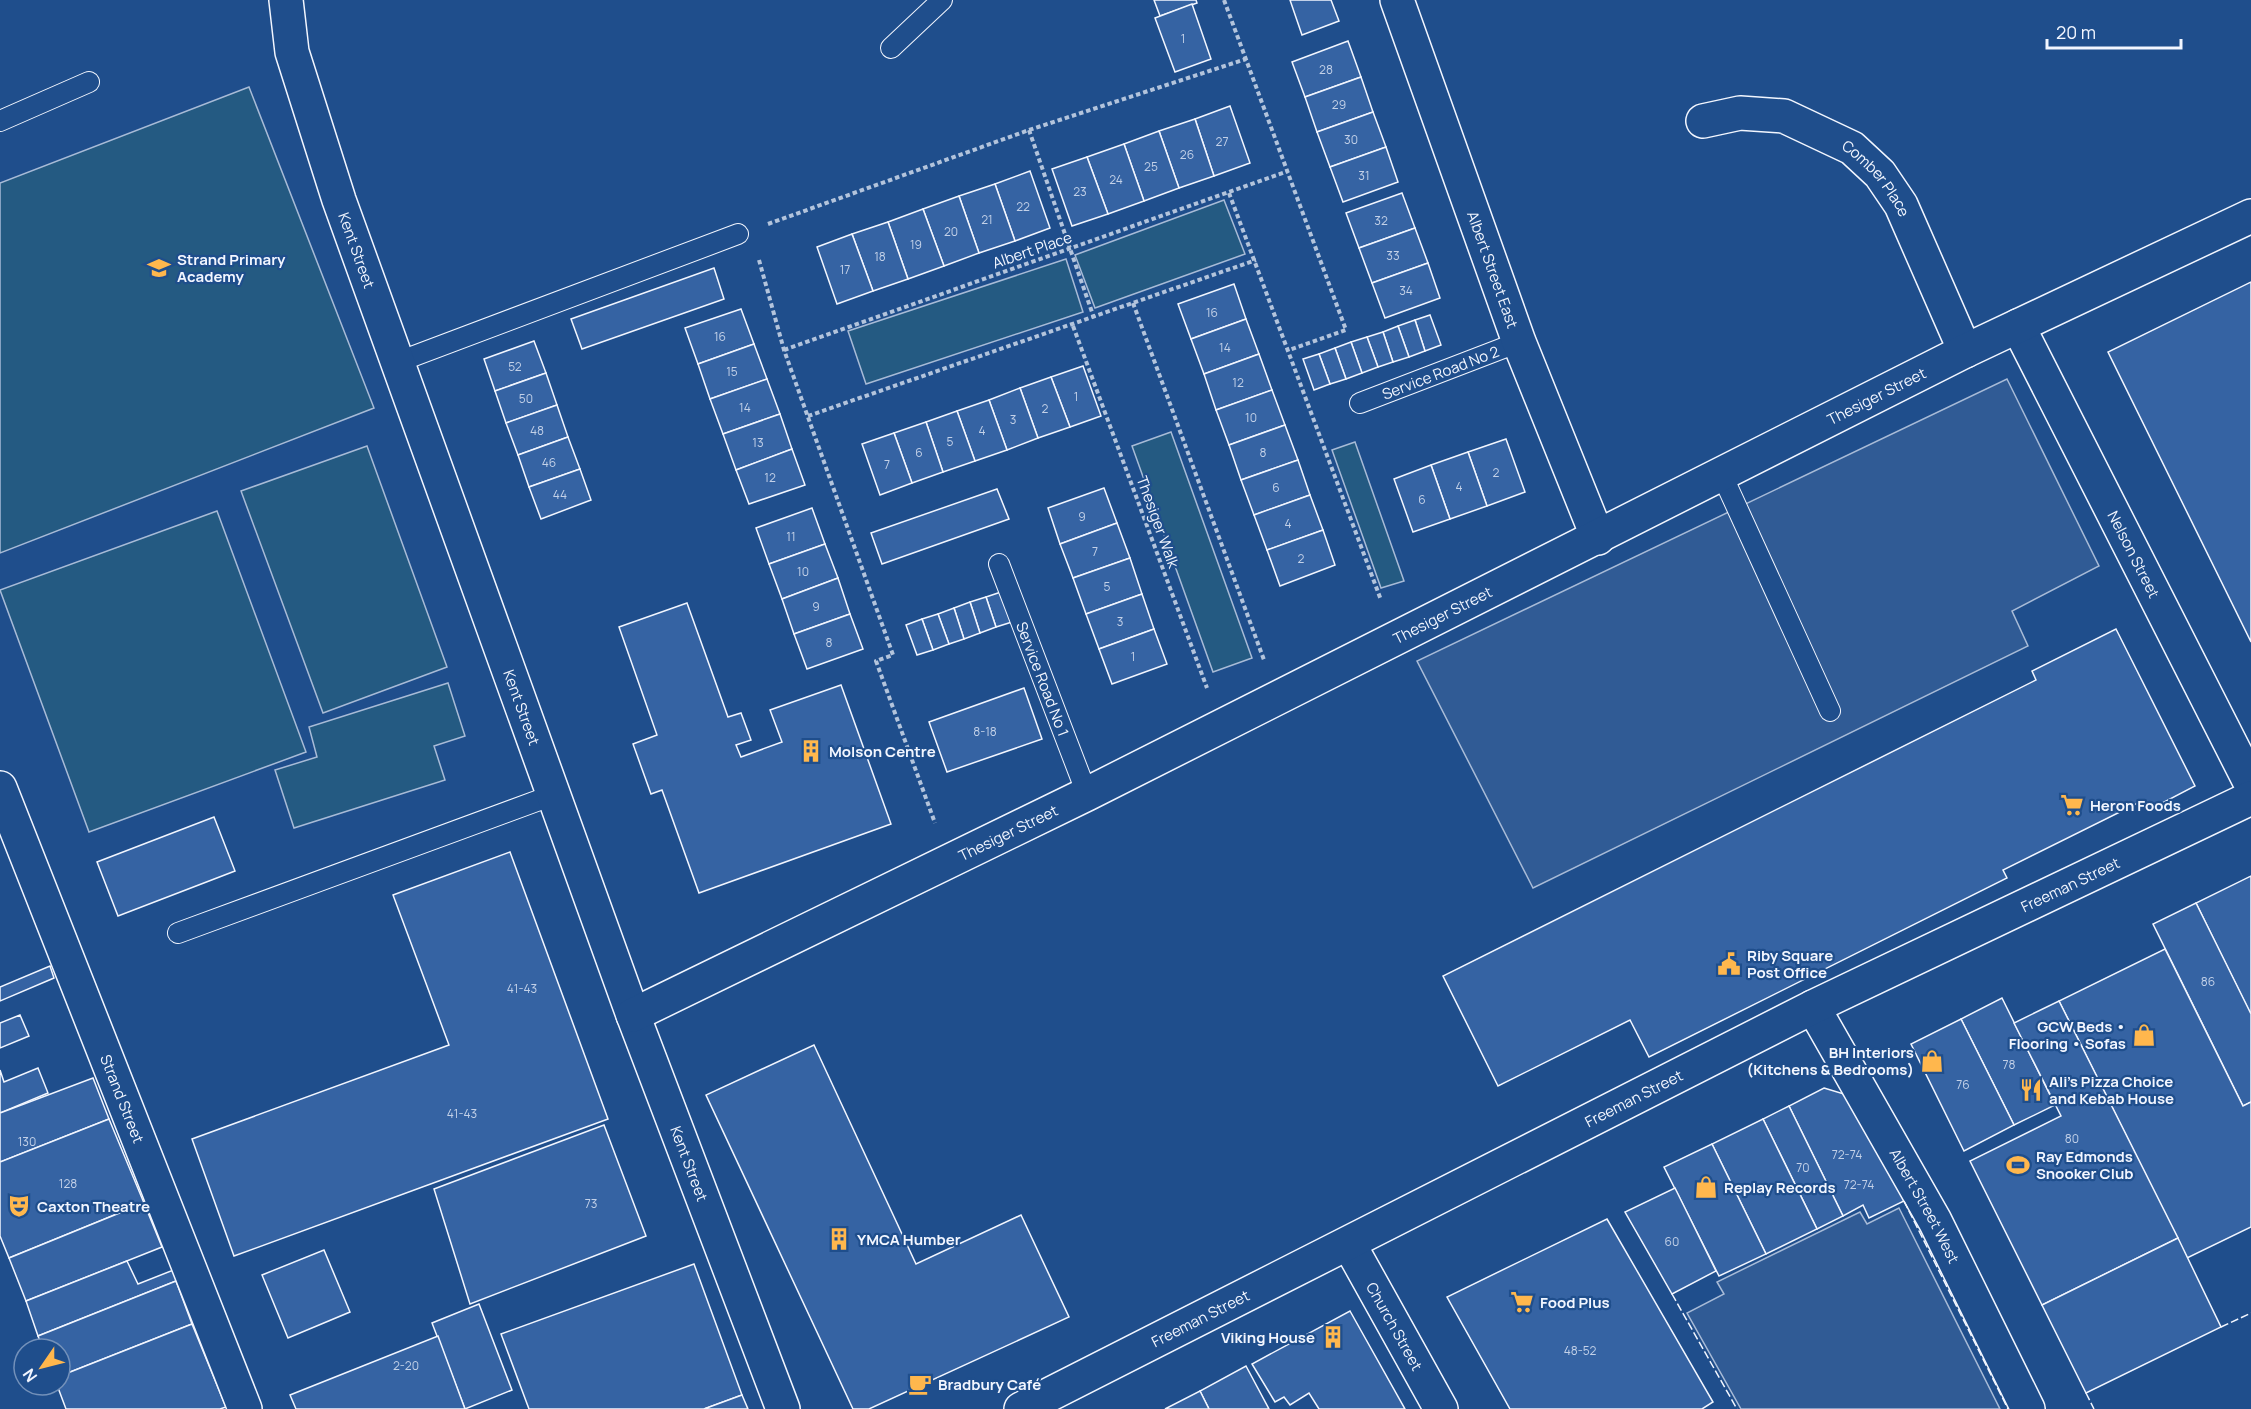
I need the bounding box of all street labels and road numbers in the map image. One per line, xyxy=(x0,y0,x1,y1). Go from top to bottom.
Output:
street label: Comber Place xyxy=(1839,135,1915,220)
street label: Albert Street East xyxy=(1463,208,1524,331)
street label: Kent Street xyxy=(334,210,380,291)
street label: Albert Place xyxy=(989,227,1075,273)
street label: Service Road No 2 xyxy=(1379,340,1502,404)
street label: Thesiger Street xyxy=(1823,362,1929,430)
street label: Thesiger Walk xyxy=(1132,473,1185,572)
street label: Nelson Street xyxy=(2103,507,2165,601)
street label: Thesiger Street xyxy=(1389,581,1495,648)
street label: Service Road No 1 xyxy=(1012,619,1074,739)
street label: Kent Street xyxy=(499,667,545,748)
street label: Thesiger Street xyxy=(955,799,1061,866)
street label: Freeman Street xyxy=(2017,852,2123,917)
street label: Strand Street xyxy=(96,1051,150,1146)
street label: Freeman Street xyxy=(1581,1064,1686,1132)
street label: Kent Street xyxy=(666,1123,713,1204)
street label: Albert Street West xyxy=(1885,1144,1965,1267)
street label: Church Street xyxy=(1362,1278,1428,1374)
street label: Freeman Street xyxy=(1148,1284,1253,1352)

